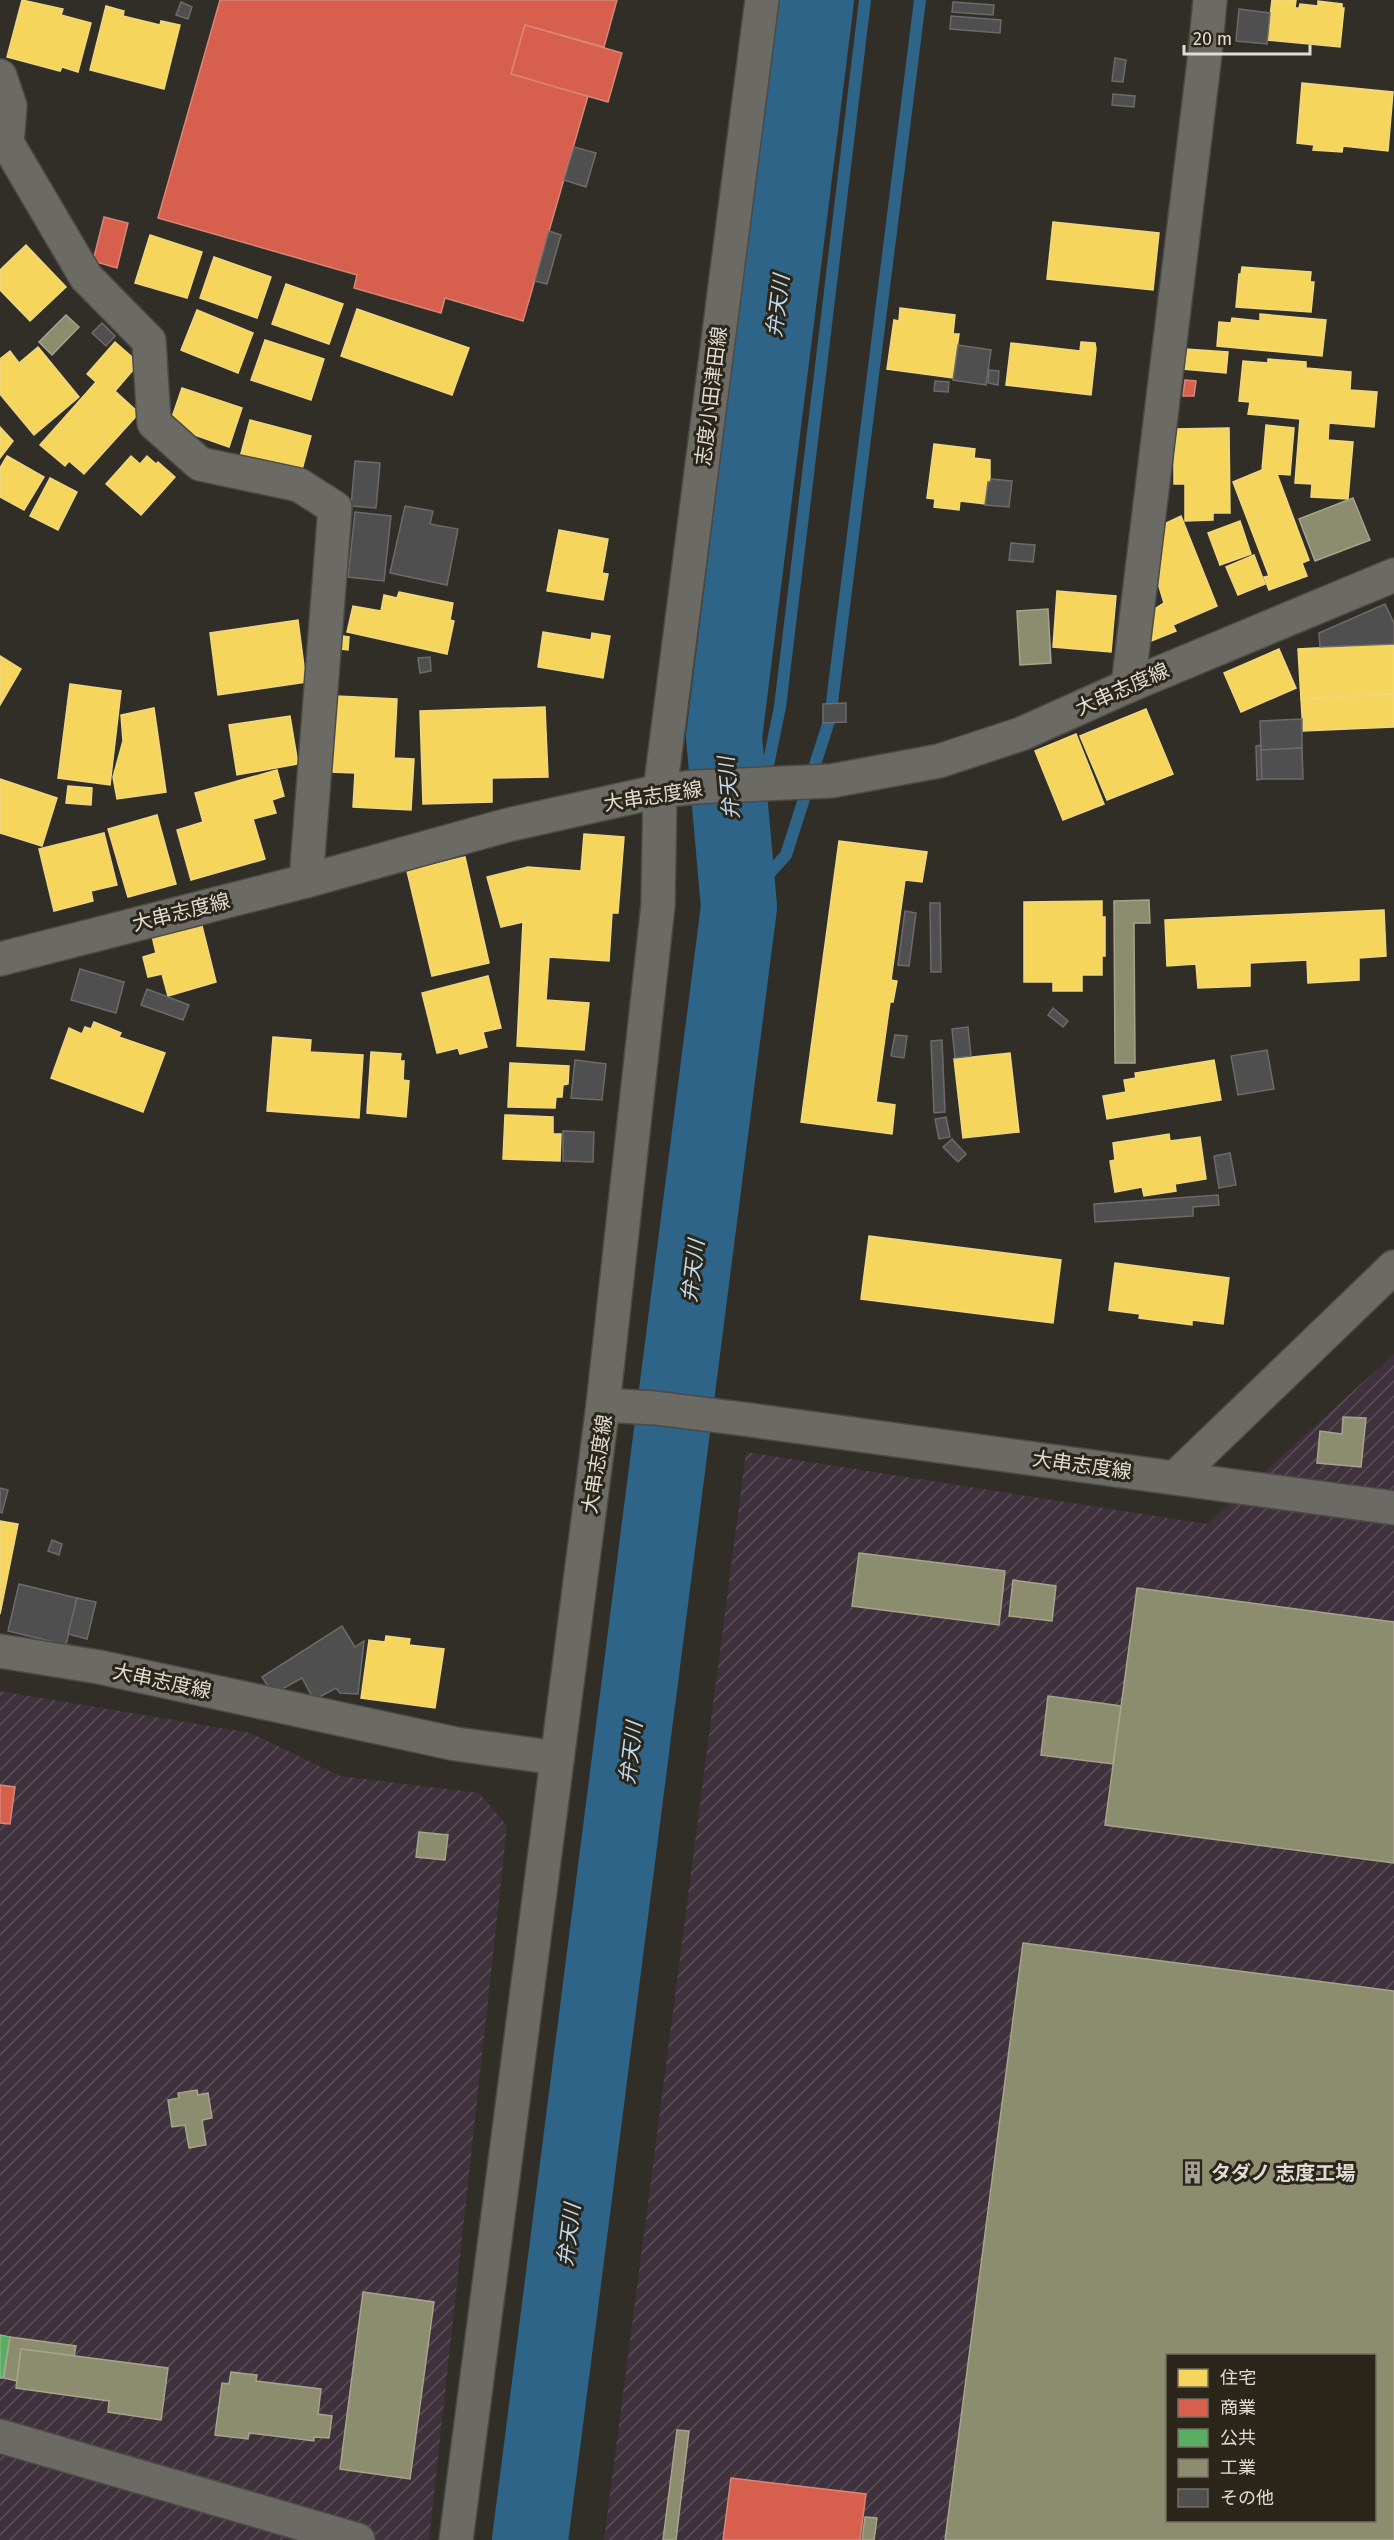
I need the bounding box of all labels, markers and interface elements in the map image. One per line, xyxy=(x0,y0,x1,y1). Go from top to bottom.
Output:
scale bar xyxy=(1184,18,1310,56)
text: 20 m xyxy=(1193,28,1232,50)
water label: 弁天川 xyxy=(761,271,795,339)
street label: 志度小田津田線 xyxy=(691,325,731,467)
street label: 大串志度線 xyxy=(1071,658,1173,720)
water label: 弁天川 xyxy=(713,753,745,821)
street label: 大串志度線 xyxy=(602,776,704,816)
street label: 大串志度線 xyxy=(130,888,232,936)
water label: 弁天川 xyxy=(676,1236,710,1304)
street label: 大串志度線 xyxy=(577,1413,617,1515)
street label: 大串志度線 xyxy=(1031,1446,1133,1484)
street label: 大串志度線 xyxy=(111,1659,213,1703)
water label: 弁天川 xyxy=(614,1718,648,1786)
building icon: タダノ 志度工場 xyxy=(1180,2160,1206,2186)
place label: タダノ 志度工場 xyxy=(1211,2161,1355,2185)
water label: 弁天川 xyxy=(552,2200,586,2268)
legend xyxy=(1166,2354,1376,2522)
text: 住宅 xyxy=(1220,2367,1256,2389)
text: 商業 xyxy=(1220,2397,1256,2419)
text: 公共 xyxy=(1220,2427,1256,2449)
text: 工業 xyxy=(1220,2457,1256,2479)
text: その他 xyxy=(1220,2487,1274,2509)

